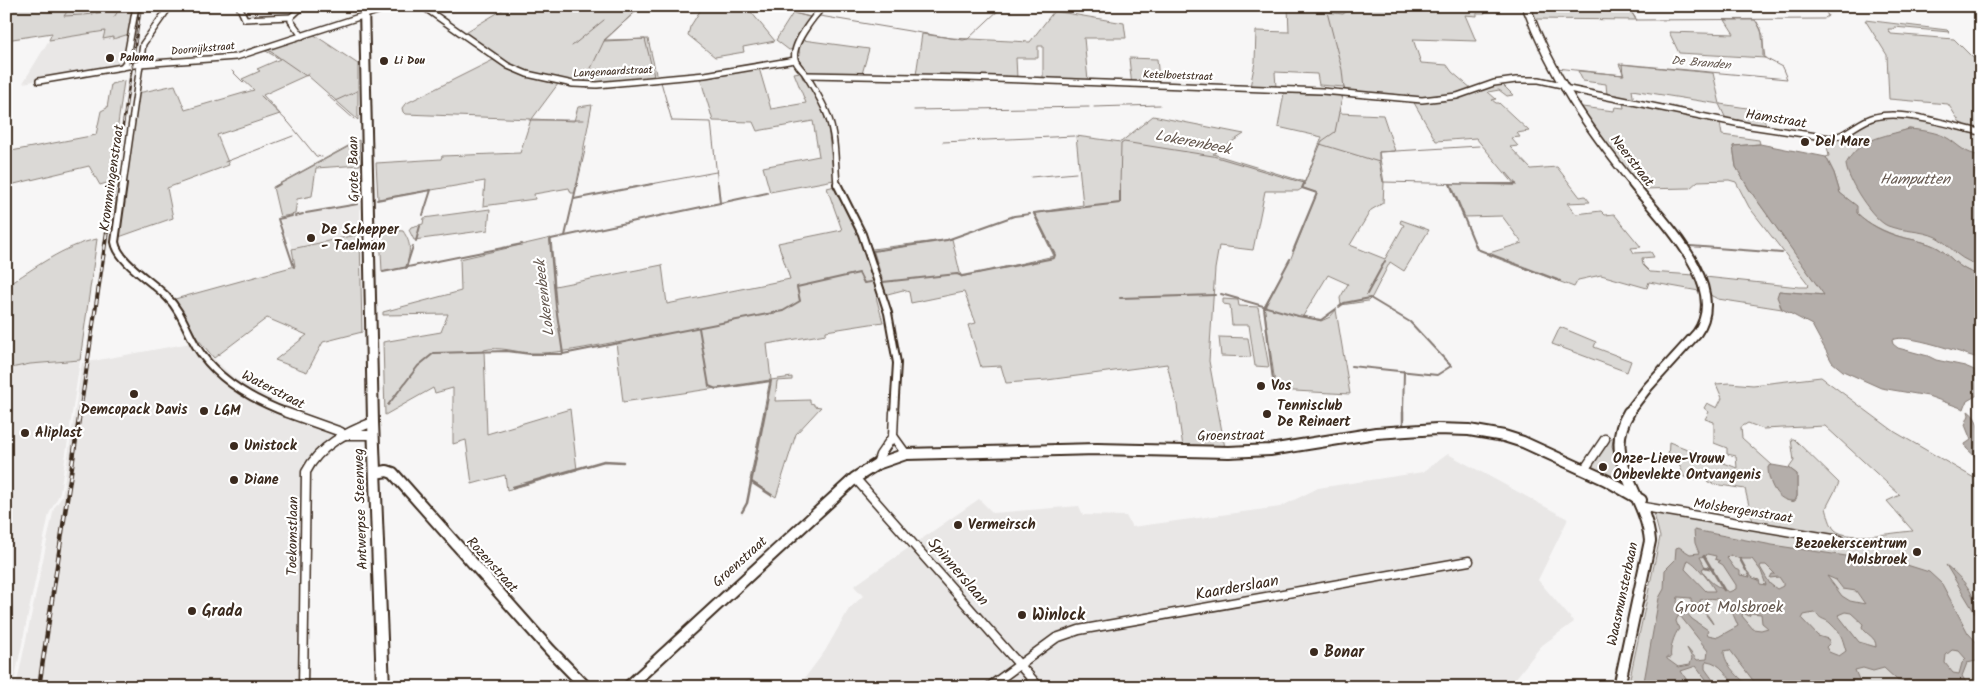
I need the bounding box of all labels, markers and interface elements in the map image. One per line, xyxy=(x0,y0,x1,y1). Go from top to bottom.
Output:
street label: Doornijkstraat xyxy=(170,37,237,61)
place label: Paloma xyxy=(120,49,155,67)
water label: De Branden xyxy=(1671,51,1733,75)
marker: Paloma xyxy=(104,52,116,64)
place label: Li Dou xyxy=(394,52,425,70)
marker: Li Dou xyxy=(378,55,390,67)
street label: Langenaardstraat xyxy=(573,61,654,83)
street label: Ketelboetstraat xyxy=(1142,66,1214,86)
street label: Hamstraat xyxy=(1744,103,1809,135)
street label: Krommingenstraat xyxy=(94,123,130,233)
water label: Lokerenbeek xyxy=(1153,124,1235,162)
street label: Neerstraat xyxy=(1604,130,1660,192)
place label: Del Mare xyxy=(1815,131,1870,153)
street label: Grote Baan xyxy=(342,136,366,202)
marker: Del Mare xyxy=(1799,136,1811,148)
water label: Hamputten xyxy=(1880,168,1951,192)
place label: De Schepper - Taelman xyxy=(321,219,400,257)
marker: De Schepper - Taelman xyxy=(305,232,317,244)
water label: Lokerenbeek xyxy=(528,256,562,338)
street label: Waterstraat xyxy=(238,365,309,416)
place label: Vos xyxy=(1271,375,1292,397)
marker: Vos xyxy=(1255,380,1267,392)
marker: Demcopack Davis xyxy=(128,388,140,400)
place label: Tennisclub De Reinaert xyxy=(1277,395,1351,433)
place label: Demcopack Davis xyxy=(80,399,188,421)
place label: LGM xyxy=(214,400,241,422)
marker: LGM xyxy=(198,405,210,417)
marker: Tennisclub De Reinaert xyxy=(1261,408,1273,420)
place label: Aliplast xyxy=(35,422,83,444)
street label: Groenstraat xyxy=(1197,424,1266,448)
marker: Aliplast xyxy=(19,427,31,439)
place label: Unistock xyxy=(244,435,298,457)
marker: Unistock xyxy=(228,440,240,452)
street label: Antwerpse Steenweg xyxy=(348,448,374,570)
place label: Onze-Lieve-Vrouw Onbevlekte Ontvangenis xyxy=(1613,448,1762,486)
marker: Onze-Lieve-Vrouw Onbevlekte Ontvangenis xyxy=(1597,461,1609,473)
place label: Diane xyxy=(244,469,279,491)
marker: Diane xyxy=(228,474,240,486)
street label: Molsbergenstraat xyxy=(1692,492,1795,530)
street label: Toekomstlaan xyxy=(281,496,305,576)
place label: Vermeirsch xyxy=(968,514,1036,536)
marker: Vermeirsch xyxy=(952,519,964,531)
street label: Groenstraat xyxy=(707,531,773,593)
street label: Rozenstraat xyxy=(461,532,524,598)
street label: Spinnerslaan xyxy=(921,532,995,612)
place label: Bezoekerscentrum Molsbroek xyxy=(1795,533,1908,571)
street label: Waasmunsterbaan xyxy=(1601,540,1645,648)
marker: Bezoekerscentrum Molsbroek xyxy=(1911,546,1923,558)
street label: Kaarderslaan xyxy=(1193,568,1281,608)
park label: Groot Molsbroek xyxy=(1675,595,1784,620)
place label: Grada xyxy=(202,599,242,624)
place label: Winlock xyxy=(1032,603,1086,628)
marker: Grada xyxy=(186,605,198,617)
marker: Winlock xyxy=(1016,609,1028,621)
place label: Bonar xyxy=(1324,640,1365,665)
marker: Bonar xyxy=(1308,646,1320,658)

